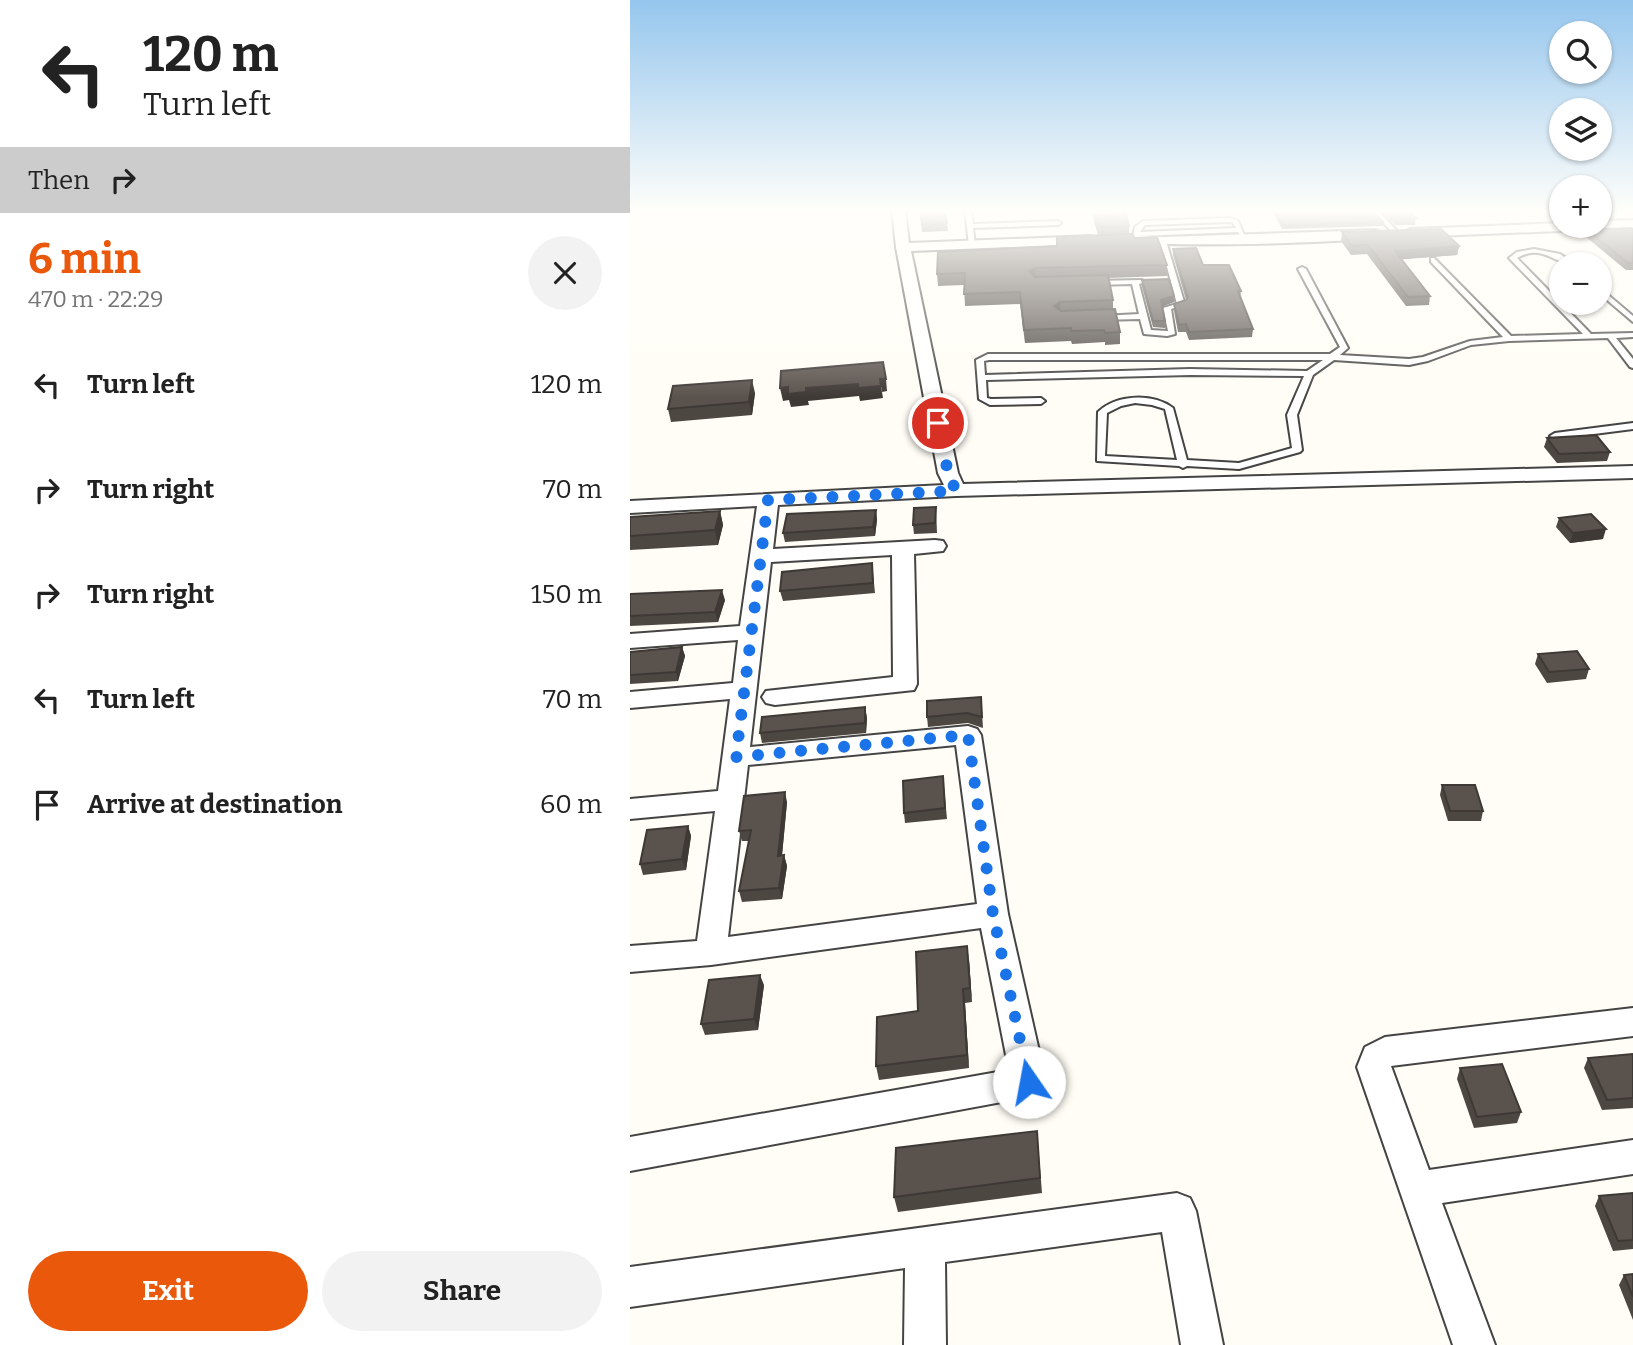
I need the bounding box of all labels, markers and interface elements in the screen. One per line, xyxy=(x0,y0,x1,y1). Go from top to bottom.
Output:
map controls xyxy=(1549,21,1612,315)
button: search xyxy=(1549,21,1612,84)
text: 120 m xyxy=(143,25,278,84)
icon: left xyxy=(28,28,119,119)
text: Turn left xyxy=(143,85,271,123)
button: layers xyxy=(1549,98,1612,161)
icon: right xyxy=(104,161,142,199)
text: Then xyxy=(28,165,90,196)
button: + xyxy=(1549,175,1612,238)
text: 6 min xyxy=(28,234,141,284)
button: close xyxy=(528,236,602,310)
button: − xyxy=(1549,252,1612,315)
text: 470 m · 22:29 xyxy=(28,285,163,313)
icon: left xyxy=(28,366,66,404)
text: Turn left xyxy=(87,369,195,400)
text: 120 m xyxy=(531,369,602,400)
pin xyxy=(908,393,968,453)
icon: arrive xyxy=(919,404,957,442)
icon: right xyxy=(28,471,66,509)
text: Turn right xyxy=(87,474,214,505)
text: 70 m xyxy=(543,474,602,505)
icon: right xyxy=(28,576,66,614)
text: Turn right xyxy=(87,579,214,610)
text: 150 m xyxy=(531,579,602,610)
icon: left xyxy=(28,681,66,719)
text: Turn left xyxy=(87,684,195,715)
text: 70 m xyxy=(543,684,602,715)
icon: arrive xyxy=(28,786,66,824)
text: Arrive at destination xyxy=(87,789,342,820)
text: 60 m xyxy=(540,789,602,820)
position arrow xyxy=(992,1045,1066,1119)
button: Exit xyxy=(28,1251,308,1331)
button: Share xyxy=(322,1251,602,1331)

